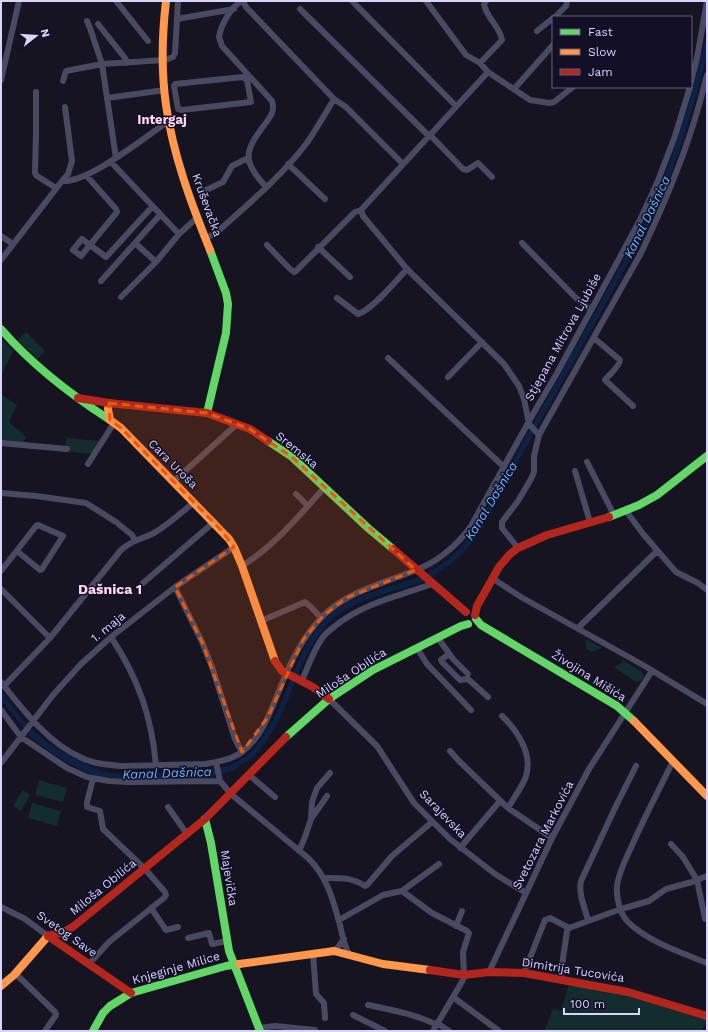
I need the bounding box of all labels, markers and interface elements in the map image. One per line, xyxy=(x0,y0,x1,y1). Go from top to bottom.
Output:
north arrow xyxy=(16,16,56,56)
legend xyxy=(552,16,692,88)
text: Fast xyxy=(588,25,613,39)
text: N xyxy=(38,27,52,39)
text: Slow xyxy=(588,45,616,59)
text: Jam xyxy=(588,65,613,79)
district label: Intergaj xyxy=(137,112,187,127)
street label: Kruševačka xyxy=(189,171,225,239)
water label: Kanal Dašnica xyxy=(621,174,673,260)
street label: Stjepana Mitrova Ljubiše xyxy=(522,271,604,403)
street label: Sremska xyxy=(273,429,321,471)
street label: Cara Uroša xyxy=(145,436,201,492)
water label: Kanal Dašnica xyxy=(462,459,520,543)
district label: Dašnica 1 xyxy=(78,581,142,597)
street label: 1. maja xyxy=(88,609,128,645)
street label: Miloša Obilića xyxy=(313,645,389,701)
street label: Živojina Mišića xyxy=(549,648,629,705)
water label: Kanal Dašnica xyxy=(122,764,212,782)
street label: Svetozara Markovića xyxy=(510,778,577,892)
street label: Sarajevska xyxy=(417,787,470,841)
street label: Majevička xyxy=(218,849,240,907)
street label: Miloša Obilića xyxy=(67,856,139,918)
street label: Svetog Save xyxy=(34,908,100,960)
street label: Knjeginje Milice xyxy=(131,949,222,987)
street label: Dimitrija Tucovića xyxy=(521,955,626,985)
scale bar xyxy=(564,990,639,1016)
text: 100 m xyxy=(570,997,605,1011)

